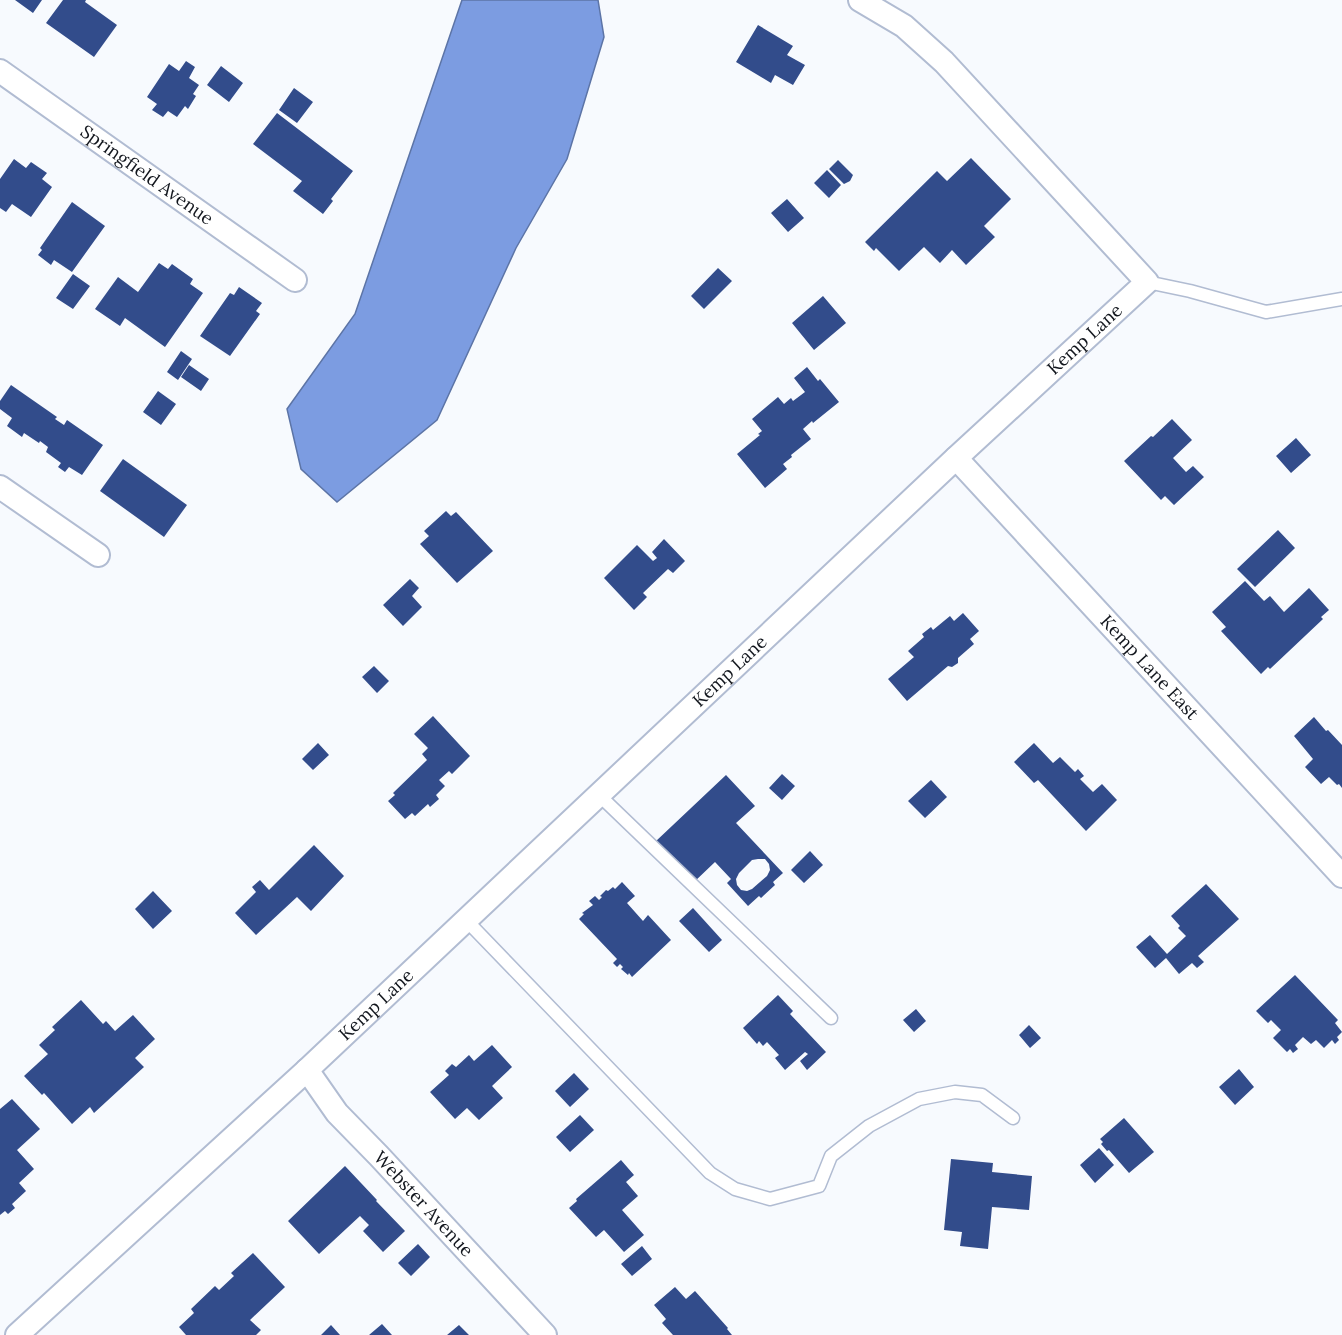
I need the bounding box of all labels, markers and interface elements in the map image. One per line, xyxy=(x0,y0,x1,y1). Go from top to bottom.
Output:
street label: Springfield Avenue xyxy=(76,120,218,230)
street label: Kemp Lane xyxy=(1042,298,1127,379)
street label: Kemp Lane East xyxy=(1096,610,1204,724)
street label: Kemp Lane xyxy=(687,630,772,712)
street label: Kemp Lane xyxy=(334,964,418,1045)
street label: Webster Avenue xyxy=(369,1146,479,1262)

